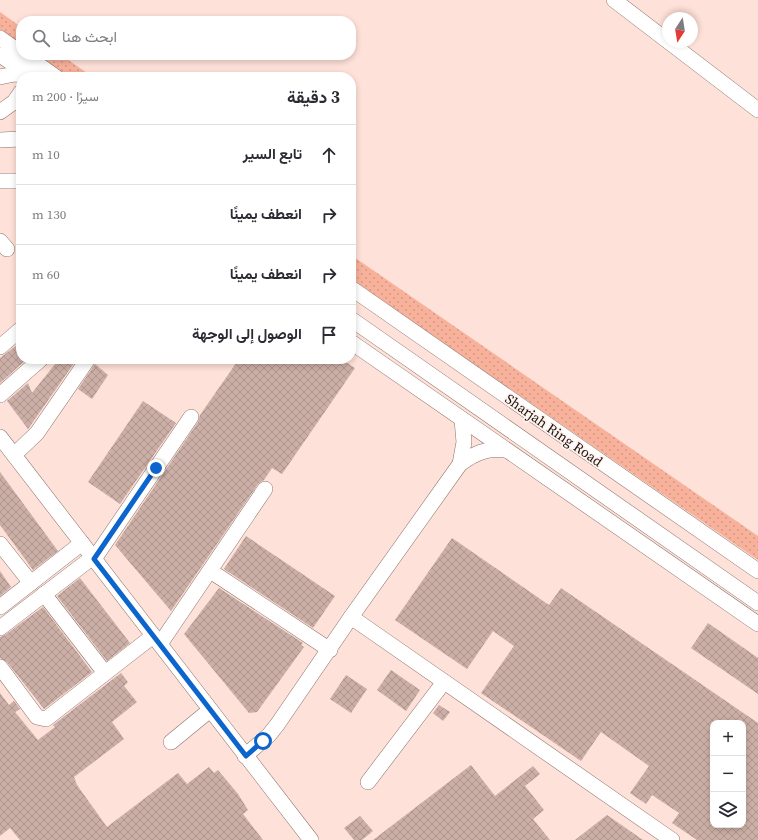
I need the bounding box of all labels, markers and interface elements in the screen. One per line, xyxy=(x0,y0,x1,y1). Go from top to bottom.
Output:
north arrow xyxy=(662,12,698,48)
search box xyxy=(16,16,356,60)
text: ابحث هنا xyxy=(62,26,117,47)
icon: search xyxy=(30,27,52,49)
text: 3 دقيقة xyxy=(287,85,340,109)
text: سيرًا · 200 m xyxy=(32,88,99,105)
text: تابع السير xyxy=(243,143,302,164)
icon: ahead xyxy=(318,144,340,166)
text: 10 m xyxy=(32,146,60,163)
text: انعطف يمينًا xyxy=(230,203,302,224)
icon: right xyxy=(318,204,340,226)
text: 130 m xyxy=(32,206,66,223)
text: انعطف يمينًا xyxy=(230,263,302,284)
icon: right xyxy=(318,264,340,286)
text: 60 m xyxy=(32,266,60,283)
text: الوصول إلى الوجهة xyxy=(192,323,302,344)
icon: arrive xyxy=(318,324,340,346)
street label: Sharjah Ring Road xyxy=(501,389,607,471)
route end xyxy=(147,459,165,477)
map controls xyxy=(710,720,746,828)
button: + xyxy=(710,720,746,756)
route start xyxy=(254,732,272,750)
button: − xyxy=(710,756,746,792)
button: layers xyxy=(710,792,746,828)

